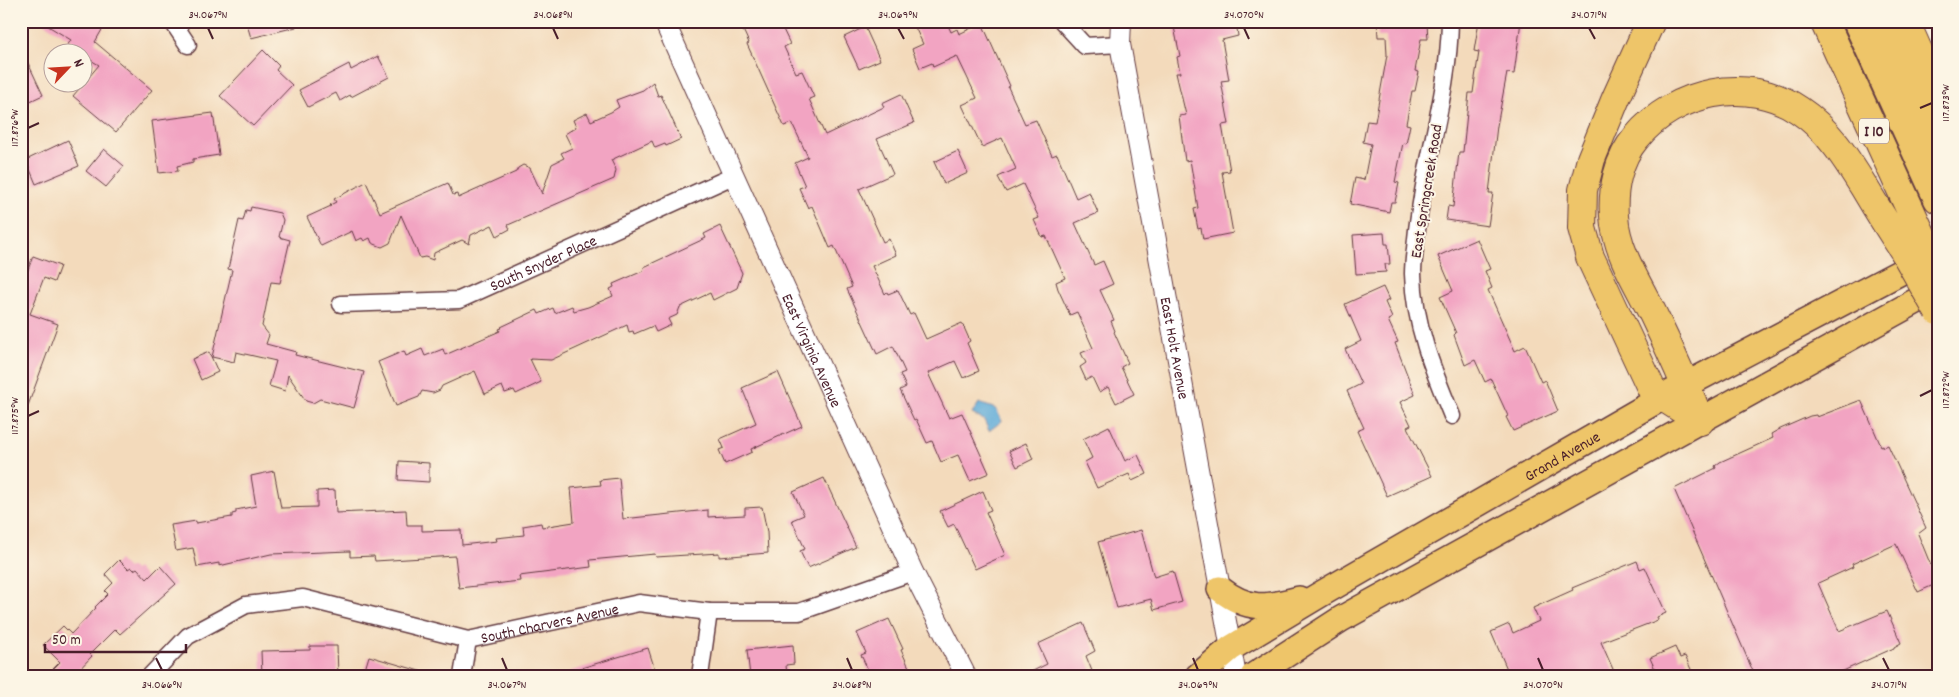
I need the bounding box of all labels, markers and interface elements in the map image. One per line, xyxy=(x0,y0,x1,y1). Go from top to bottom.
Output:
text: 34.067°N xyxy=(188,7,228,24)
text: 34.068°N xyxy=(533,7,573,24)
text: 34.069°N xyxy=(878,7,918,24)
text: 34.070°N xyxy=(1224,7,1264,24)
text: 34.071°N xyxy=(1571,7,1607,24)
north arrow xyxy=(42,42,92,92)
text: N xyxy=(67,56,89,71)
text: 117.873°W xyxy=(1938,84,1955,122)
text: 117.876°W xyxy=(7,109,24,147)
road number: I 10 xyxy=(1859,118,1889,144)
street label: East Springcreek Road xyxy=(1406,123,1449,260)
street label: South Snyder Place xyxy=(487,230,601,299)
street label: East Virginia Avenue xyxy=(775,290,846,412)
street label: East Holt Avenue xyxy=(1153,295,1194,401)
text: 117.872°W xyxy=(1938,371,1955,409)
text: 117.875°W xyxy=(7,397,24,435)
street label: Grand Avenue xyxy=(1521,427,1605,488)
street label: South Charvers Avenue xyxy=(479,599,621,651)
scale bar xyxy=(45,622,186,654)
text: 50 m xyxy=(52,630,81,652)
text: 34.066°N xyxy=(142,677,182,694)
text: 34.067°N xyxy=(487,677,527,694)
text: 34.068°N xyxy=(832,677,872,694)
text: 34.069°N xyxy=(1178,677,1218,694)
text: 34.070°N xyxy=(1523,677,1563,694)
text: 34.071°N xyxy=(1871,677,1907,694)

